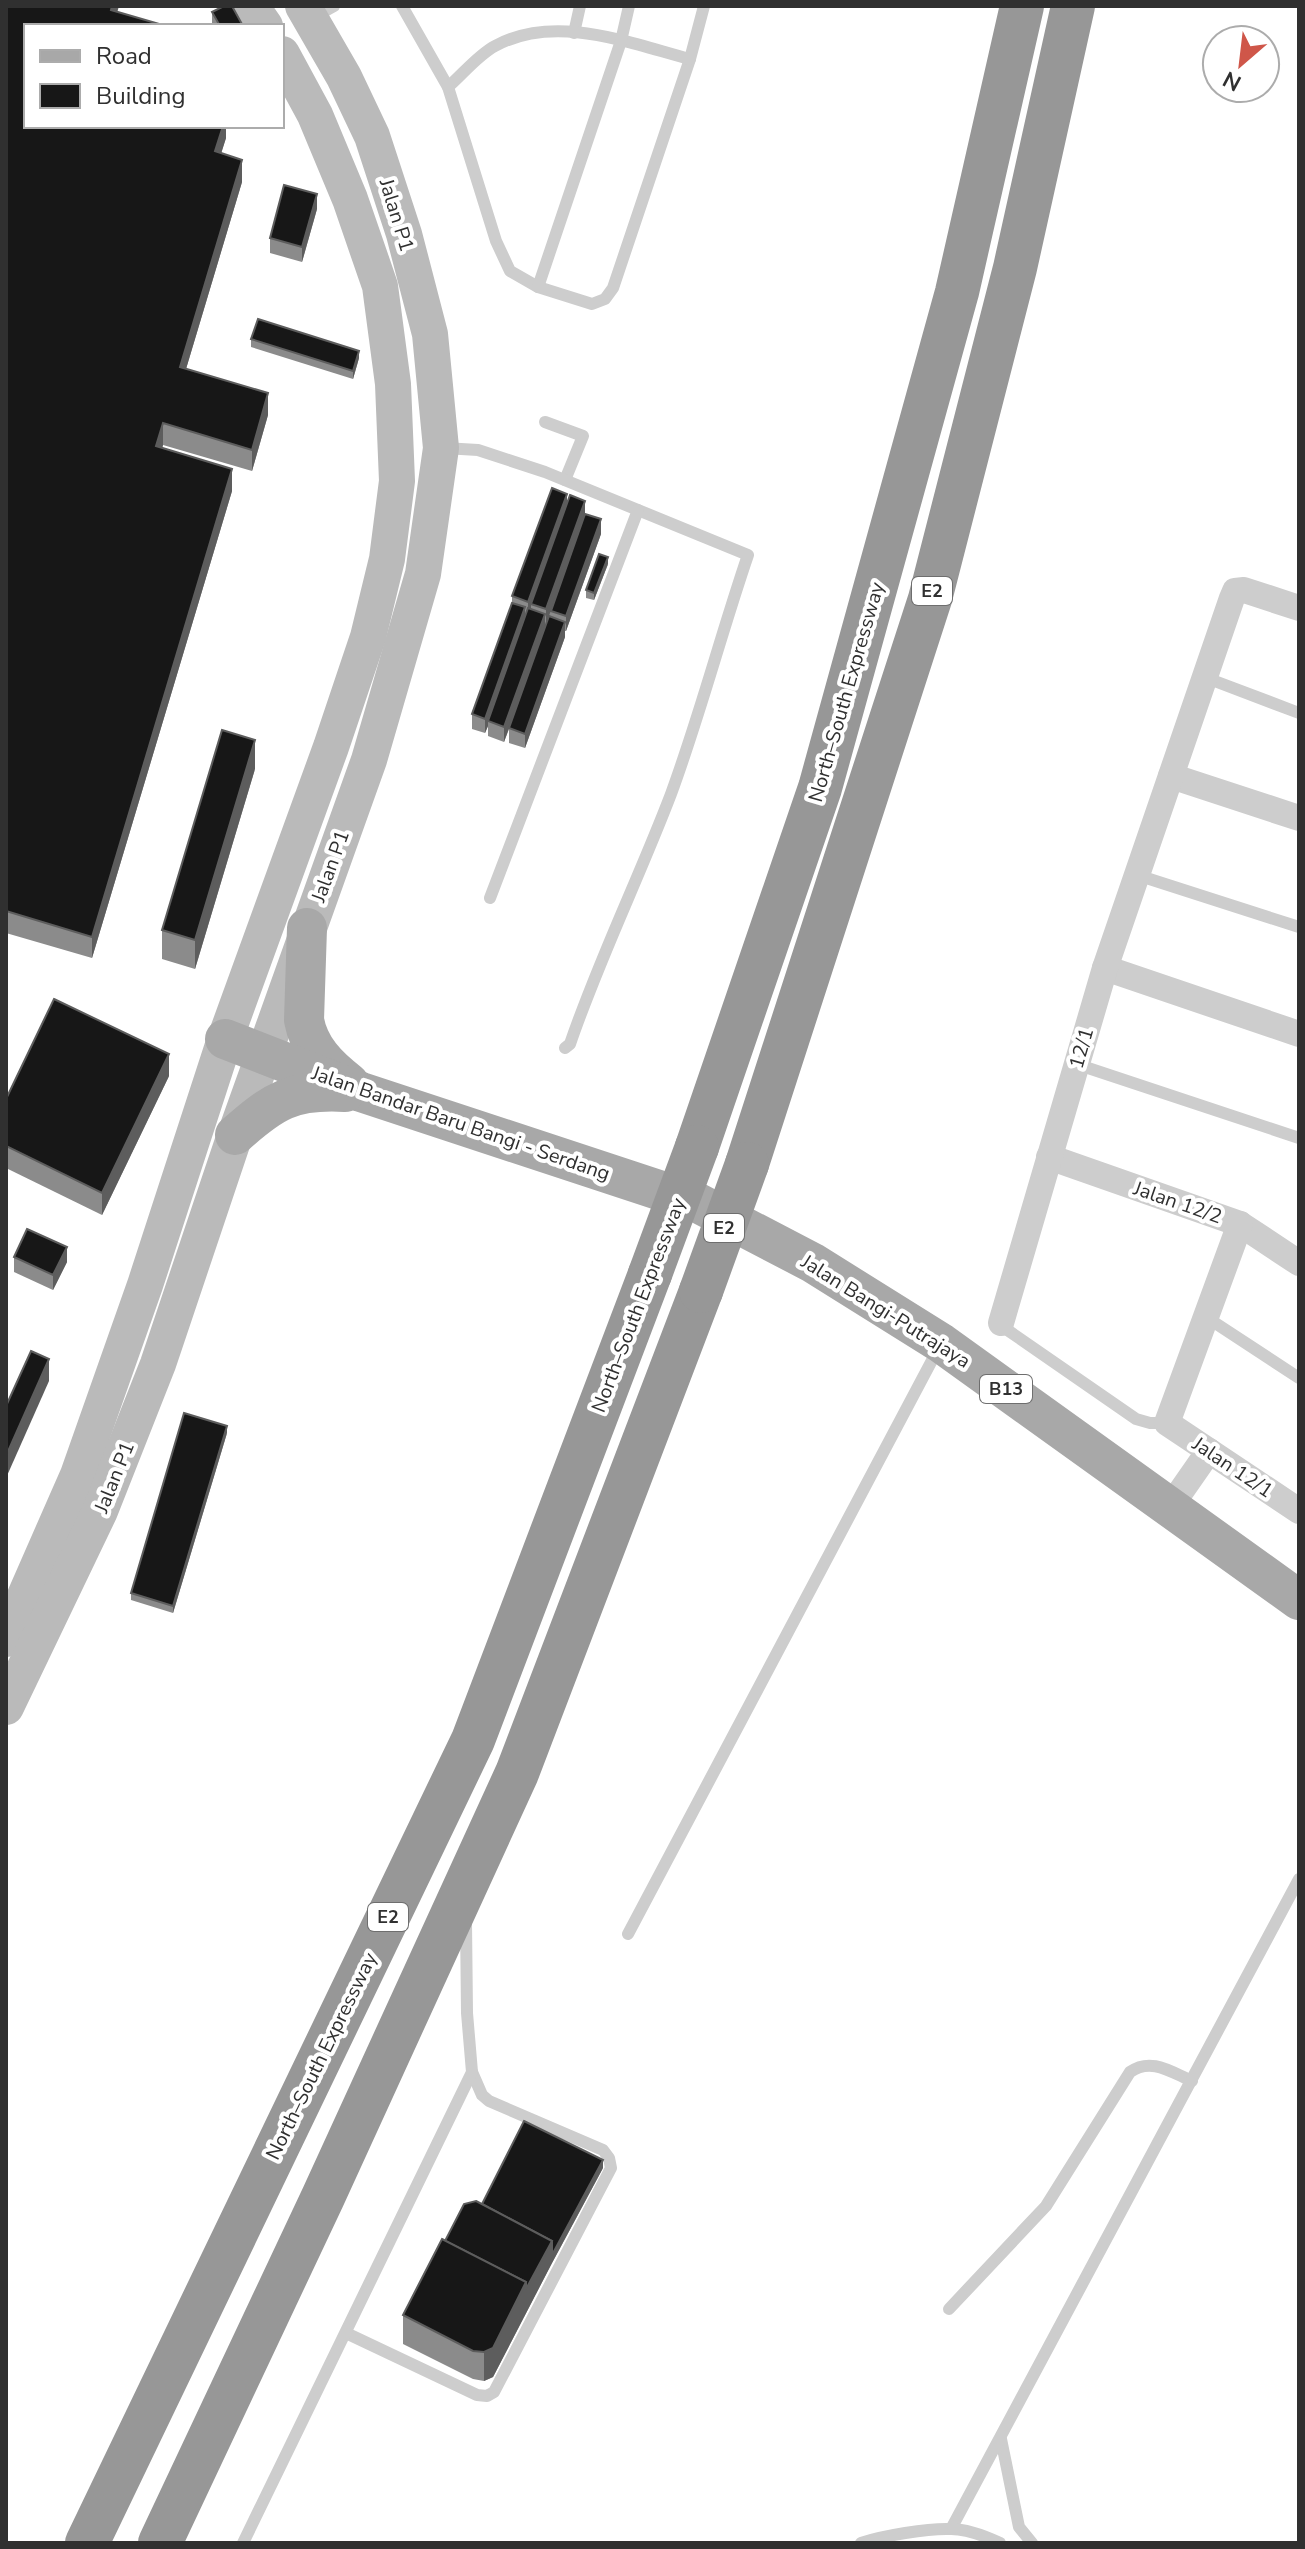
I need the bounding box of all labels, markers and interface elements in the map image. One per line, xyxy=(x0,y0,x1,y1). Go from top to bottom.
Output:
legend xyxy=(24,24,284,128)
north arrow xyxy=(1201,24,1281,104)
text: Road xyxy=(96,40,152,72)
text: N xyxy=(1218,64,1246,98)
text: Building xyxy=(96,80,186,112)
street label: Jalan P1 xyxy=(372,174,420,255)
road number: E2 xyxy=(912,577,952,605)
street label: North–South Expressway xyxy=(802,578,891,805)
street label: Jalan P1 xyxy=(305,826,356,907)
street label: 12/1 xyxy=(1063,1024,1100,1072)
street label: Jalan Bandar Baru Bangi - Serdang xyxy=(307,1059,614,1187)
street label: Jalan 12/2 xyxy=(1129,1174,1226,1230)
street label: North–South Expressway xyxy=(585,1193,692,1416)
road number: E2 xyxy=(704,1214,744,1242)
street label: Jalan Bangi-Putrajaya xyxy=(795,1248,975,1374)
road number: B13 xyxy=(980,1375,1032,1403)
street label: Jalan 12/1 xyxy=(1186,1430,1278,1504)
street label: Jalan P1 xyxy=(88,1437,141,1518)
road number: E2 xyxy=(368,1903,408,1931)
street label: North–South Expressway xyxy=(259,1947,384,2164)

